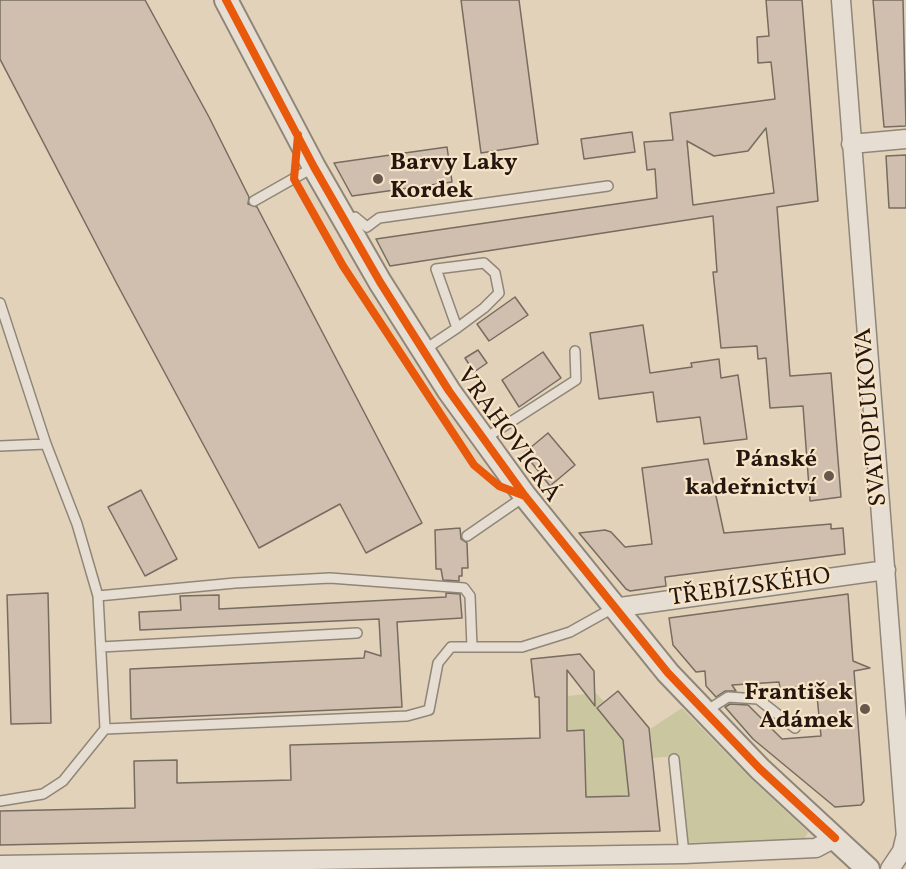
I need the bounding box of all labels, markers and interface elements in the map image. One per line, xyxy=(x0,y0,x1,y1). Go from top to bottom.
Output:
place label: Barvy Laky Kordek xyxy=(390,151,517,207)
marker: Barvy Laky Kordek xyxy=(371,172,385,186)
street label: SVATOPLUKOVA xyxy=(851,327,895,507)
street label: VRAHOVICKÁ xyxy=(449,363,565,509)
place label: Pánské kadeřnictví xyxy=(685,448,817,504)
marker: Pánské kadeřnictví xyxy=(822,469,836,483)
street label: TŘEBÍZSKÉHO xyxy=(668,563,832,615)
place label: František Adámek xyxy=(744,681,853,737)
marker: František Adámek xyxy=(858,702,872,716)

